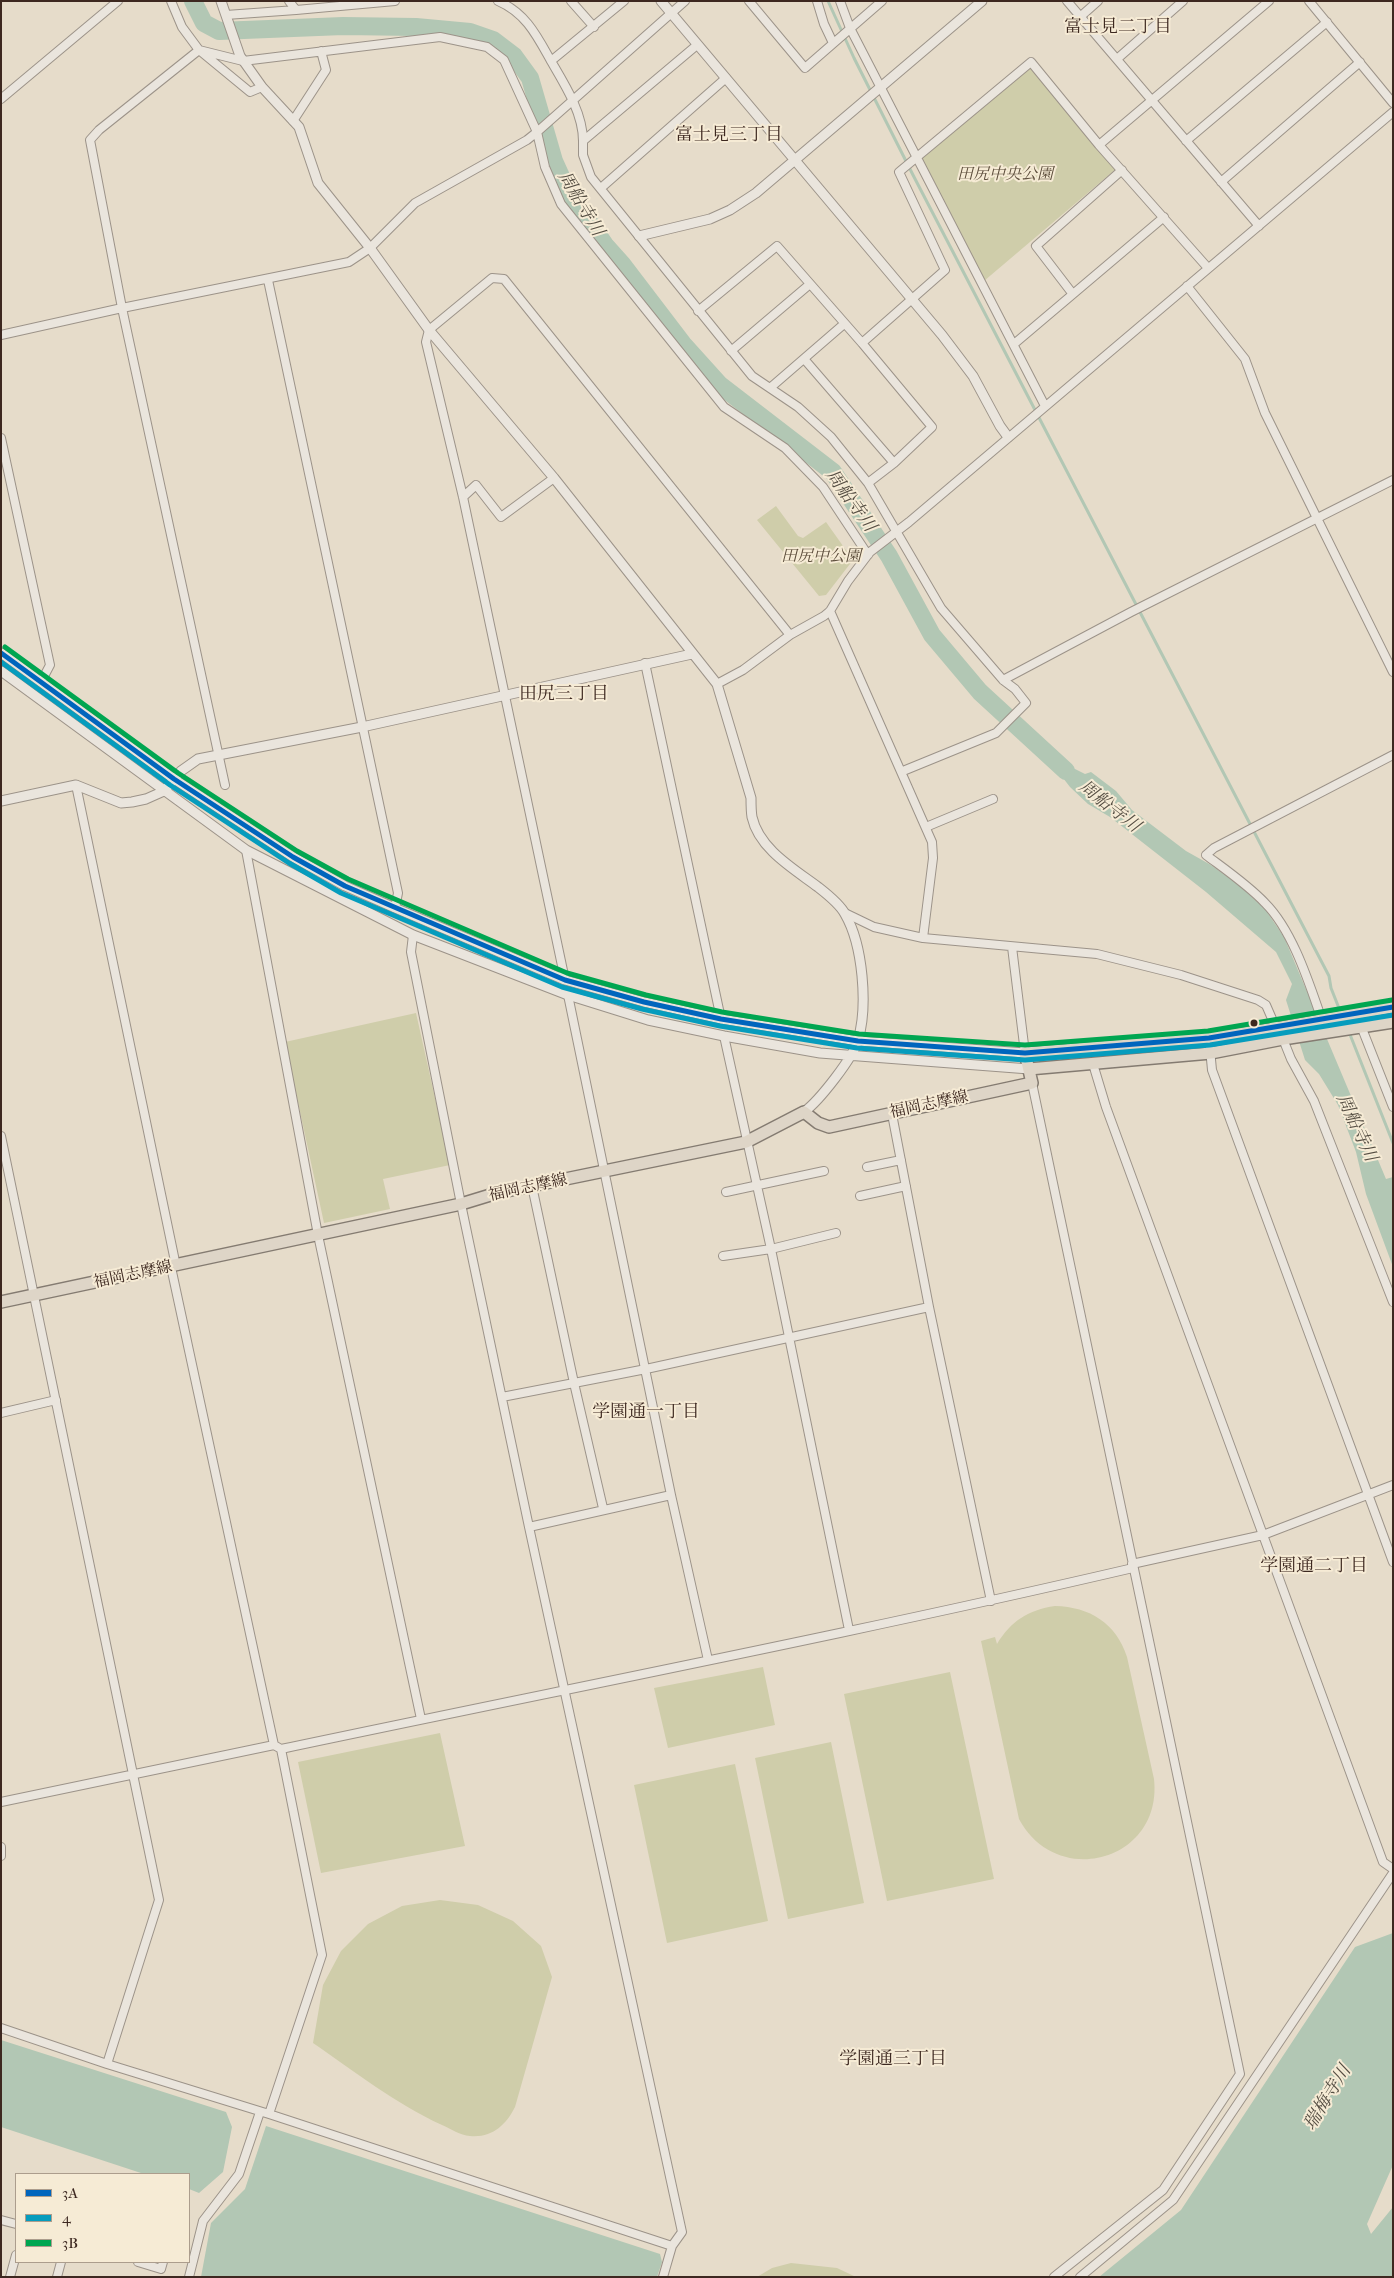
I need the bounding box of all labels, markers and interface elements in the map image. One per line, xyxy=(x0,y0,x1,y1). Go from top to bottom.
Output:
district label: 富士見二丁目 xyxy=(1064,17,1172,39)
district label: 富士見三丁目 xyxy=(675,125,783,147)
park label: 田尻中央公園 xyxy=(957,165,1053,185)
water label: 周船寺川 xyxy=(552,168,608,240)
water label: 周船寺川 xyxy=(820,466,880,536)
park label: 田尻中公園 xyxy=(781,547,861,567)
district label: 田尻三丁目 xyxy=(519,684,609,706)
water label: 周船寺川 xyxy=(1074,776,1144,838)
unlabelled marker xyxy=(1249,1018,1259,1028)
street label: 福岡志摩線 xyxy=(888,1087,970,1123)
water label: 周船寺川 xyxy=(1331,1091,1381,1165)
street label: 福岡志摩線 xyxy=(487,1170,569,1206)
street label: 福岡志摩線 xyxy=(92,1257,174,1293)
district label: 学園通一丁目 xyxy=(592,1402,700,1424)
district label: 学園通二丁目 xyxy=(1260,1556,1368,1578)
district label: 学園通三丁目 xyxy=(839,2049,947,2071)
water label: 瑞梅寺川 xyxy=(1300,2062,1356,2134)
legend xyxy=(15,2173,190,2263)
text: 3A xyxy=(62,2184,78,2202)
text: 4 xyxy=(62,2209,71,2227)
text: 3B xyxy=(62,2234,78,2252)

